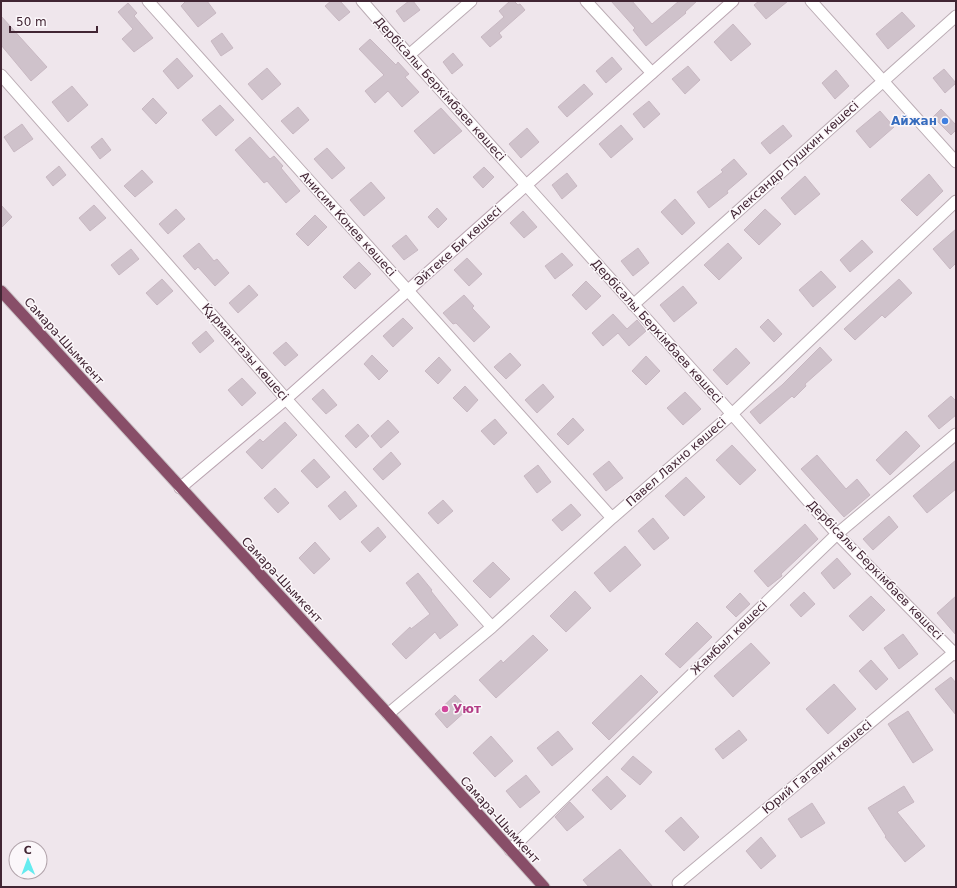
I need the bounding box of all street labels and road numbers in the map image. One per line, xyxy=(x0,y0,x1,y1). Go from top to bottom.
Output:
street label: Дербісалы Беркімбаев көшесі xyxy=(372,14,508,164)
street label: Александр Пушкин көшесі xyxy=(727,98,861,222)
street label: Анисим Конев көшесі xyxy=(297,169,399,279)
street label: Әйтеке Би көшесі xyxy=(411,203,505,289)
street label: Дербісалы Беркімбаев көшесі xyxy=(589,256,725,406)
street label: Самара-Шымкент xyxy=(21,295,107,387)
street label: Құрманғазы көшесі xyxy=(199,300,291,404)
street label: Павел Лахно көшесі xyxy=(623,415,729,509)
street label: Дербісалы Беркімбаев көшесі xyxy=(804,497,946,643)
street label: Самара-Шымкент xyxy=(239,534,325,626)
street label: Жамбыл көшесі xyxy=(688,598,770,678)
street label: Юрий Гагарин көшесі xyxy=(760,717,874,817)
street label: Самара-Шымкент xyxy=(457,774,543,866)

